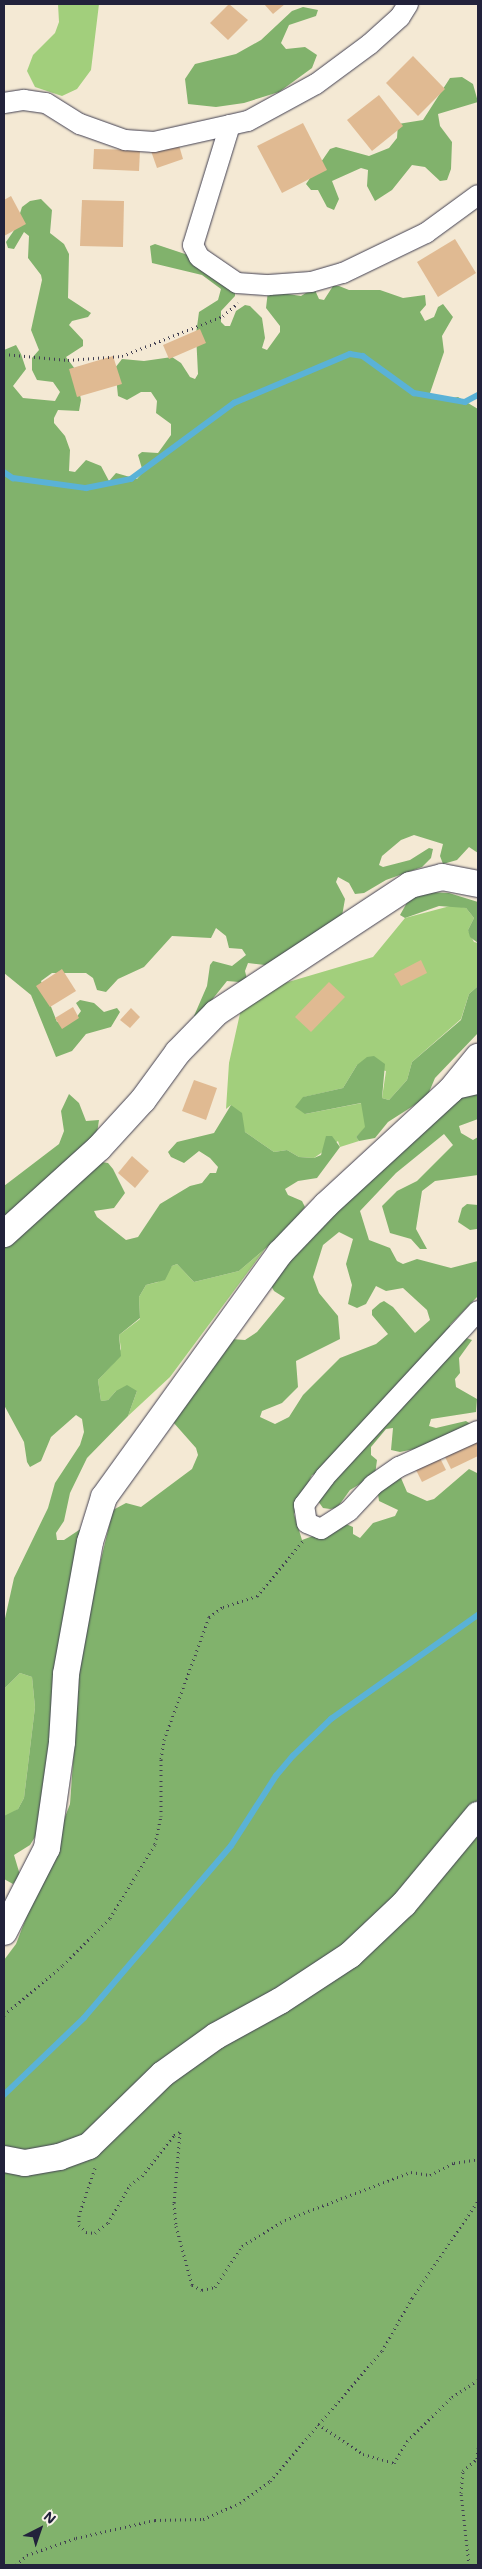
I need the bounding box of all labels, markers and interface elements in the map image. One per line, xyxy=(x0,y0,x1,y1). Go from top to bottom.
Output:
north arrow xyxy=(15,2504,65,2554)
text: N xyxy=(40,2507,60,2528)

